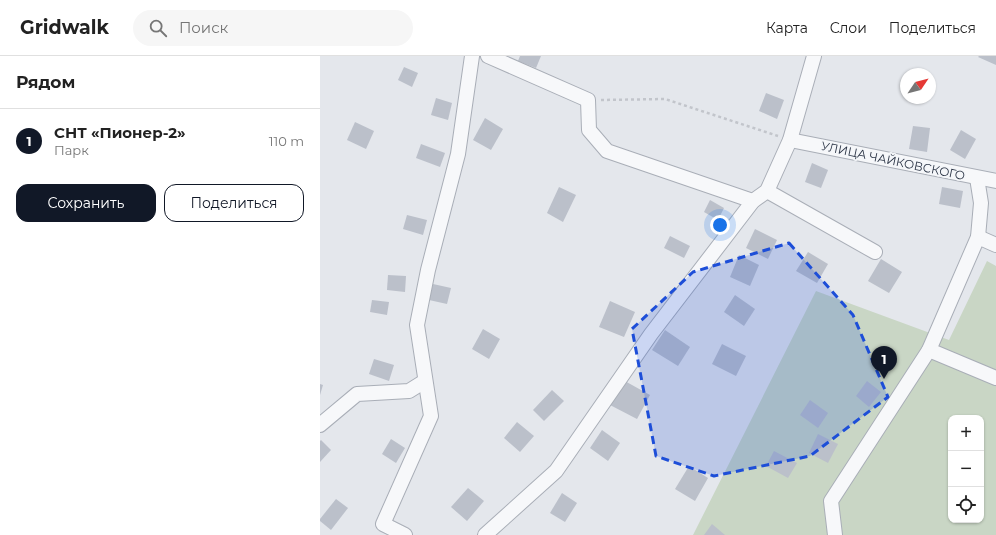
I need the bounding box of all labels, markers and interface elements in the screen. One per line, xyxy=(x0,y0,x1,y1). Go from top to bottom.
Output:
search box xyxy=(133,10,413,46)
text: Gridwalk xyxy=(20,16,109,39)
icon: search xyxy=(147,17,169,39)
text: Поиск xyxy=(179,18,228,37)
text: Карта xyxy=(766,19,808,37)
text: Слои xyxy=(830,19,867,37)
text: Поделиться xyxy=(889,19,976,37)
north arrow xyxy=(900,68,936,104)
text: Рядом xyxy=(16,72,75,92)
text: СНТ «Пионер-2» xyxy=(54,123,186,142)
text: 1 xyxy=(26,133,32,149)
text: 110 m xyxy=(269,133,304,149)
street label: УЛИЦА ЧАЙКОВСКОГО xyxy=(820,138,966,183)
text: Парк xyxy=(54,142,89,158)
button: Сохранить xyxy=(16,184,156,222)
button: Поделиться xyxy=(164,184,304,222)
your location xyxy=(710,215,730,235)
pin: 1 xyxy=(871,346,897,379)
map controls xyxy=(948,415,984,523)
button: + xyxy=(948,415,984,451)
button: − xyxy=(948,451,984,487)
button: locate xyxy=(948,487,984,523)

